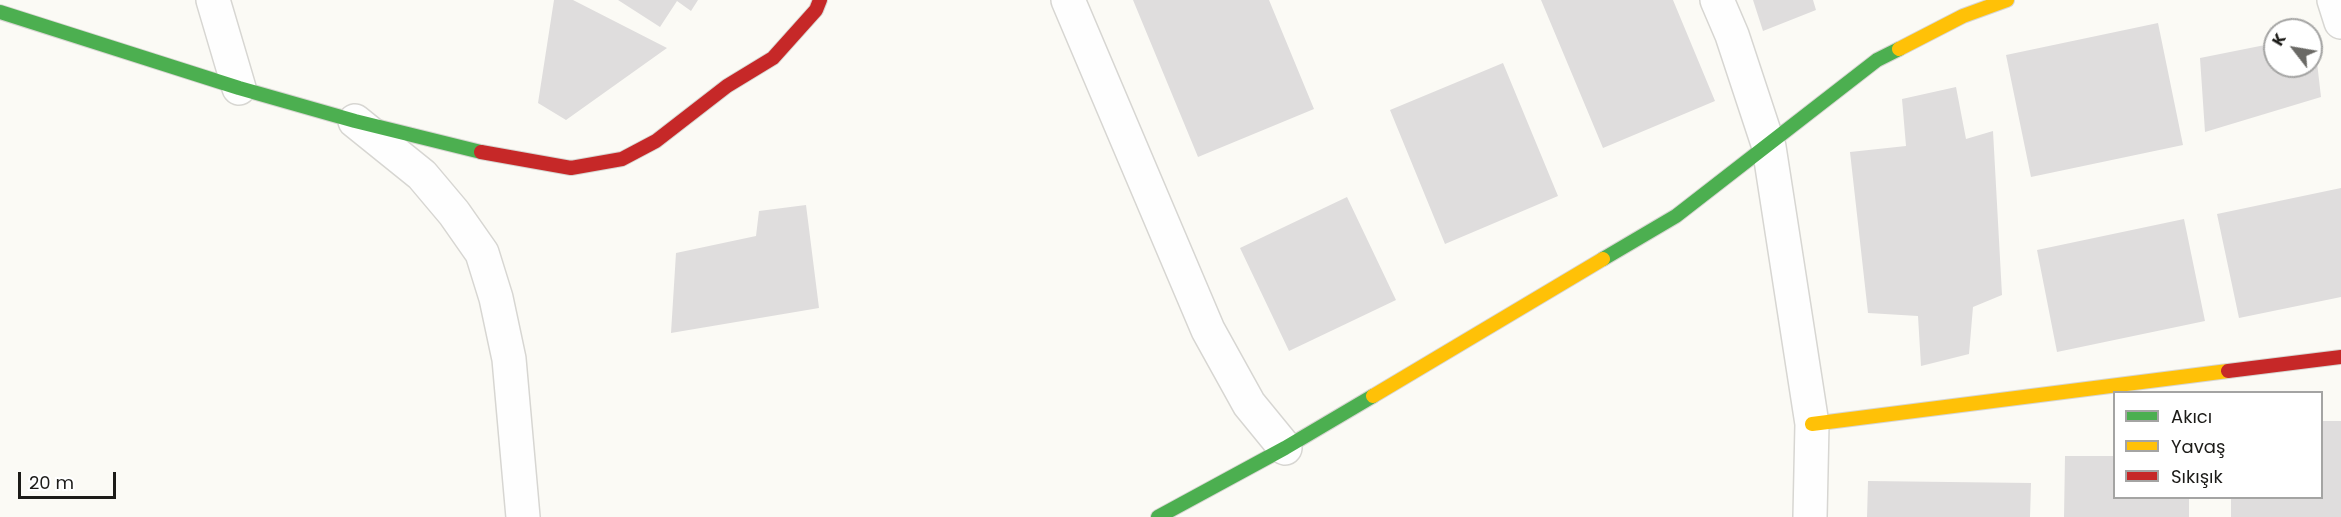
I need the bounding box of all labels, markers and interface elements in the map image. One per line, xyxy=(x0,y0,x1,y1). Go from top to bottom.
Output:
north arrow xyxy=(2263,18,2323,78)
text: K xyxy=(2266,29,2292,50)
legend xyxy=(2113,391,2323,499)
text: Akıcı xyxy=(2171,404,2212,429)
text: Yavaş xyxy=(2171,434,2225,459)
scale bar xyxy=(21,460,118,498)
text: Sıkışık xyxy=(2171,464,2223,489)
text: 20 m xyxy=(29,470,74,495)

